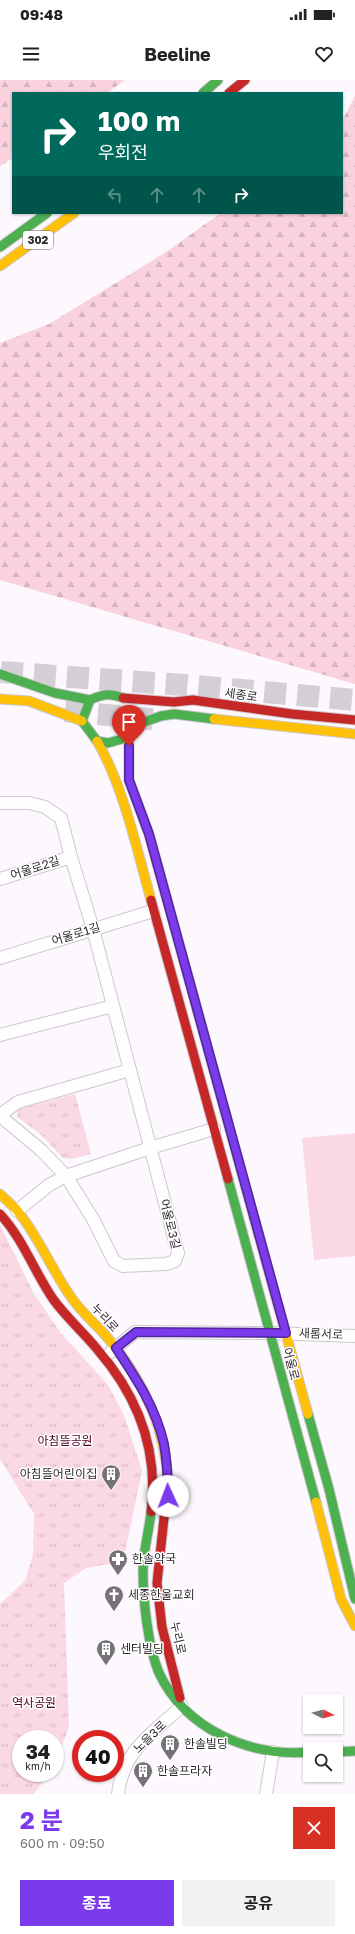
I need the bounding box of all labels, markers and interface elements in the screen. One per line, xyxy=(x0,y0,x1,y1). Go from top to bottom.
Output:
text: 09:48 xyxy=(20,5,63,23)
icon: menu xyxy=(20,43,42,65)
text: Beeline xyxy=(144,43,211,65)
icon: heart xyxy=(313,43,335,65)
text: 100 m xyxy=(98,104,180,137)
icon: right xyxy=(32,108,84,160)
text: 우회전 xyxy=(98,141,148,163)
icon: left xyxy=(104,184,126,206)
icon: ahead xyxy=(146,184,168,206)
icon: ahead xyxy=(188,184,210,206)
icon: right xyxy=(230,184,252,206)
road number: 302 xyxy=(23,231,53,249)
street label: 세종로 xyxy=(224,685,259,704)
pin xyxy=(112,705,146,746)
icon: arrive xyxy=(118,711,140,733)
street label: 어울로2길 xyxy=(8,852,61,883)
street label: 어울로1길 xyxy=(50,919,102,948)
street label: 어울로3길 xyxy=(157,1197,184,1251)
street label: 누리로 xyxy=(89,1300,122,1335)
street label: 새롬서로 xyxy=(299,1325,343,1342)
street label: 어울로 xyxy=(280,1346,303,1382)
park label: 아침뜰공원 xyxy=(37,1433,93,1448)
building icon: 아침뜰어린이집 xyxy=(100,1463,122,1491)
place label: 아침뜰어린이집 xyxy=(20,1466,97,1481)
position arrow xyxy=(147,1475,189,1517)
pharmacy icon: 한솔약국 xyxy=(107,1548,129,1576)
place label: 한솔약국 xyxy=(132,1551,176,1566)
church icon: 세종한울교회 xyxy=(103,1584,125,1612)
place label: 세종한울교회 xyxy=(128,1587,194,1602)
street label: 누리로 xyxy=(167,1620,190,1656)
building icon: 센터빌딩 xyxy=(95,1638,117,1666)
place label: 센터빌딩 xyxy=(120,1641,164,1656)
north arrow xyxy=(303,1694,343,1734)
map controls xyxy=(303,1694,343,1782)
park label: 역사공원 xyxy=(12,1695,56,1710)
street label: 노을3로 xyxy=(130,1717,169,1756)
speed limit sign: 40 xyxy=(72,1730,124,1782)
building icon: 한솔빌딩 xyxy=(159,1733,181,1761)
place label: 한솔빌딩 xyxy=(184,1736,228,1751)
text: 34 xyxy=(26,1739,50,1763)
button: search xyxy=(303,1742,343,1782)
text: km/h xyxy=(25,1760,51,1772)
building icon: 한솔프라자 xyxy=(132,1760,154,1788)
place label: 한솔프라자 xyxy=(157,1763,212,1778)
text: 2 분 xyxy=(20,1805,63,1834)
button: close xyxy=(293,1807,335,1849)
text: 600 m · 09:50 xyxy=(20,1835,105,1851)
button: 종료 xyxy=(20,1880,174,1926)
button: 공유 xyxy=(182,1880,335,1926)

